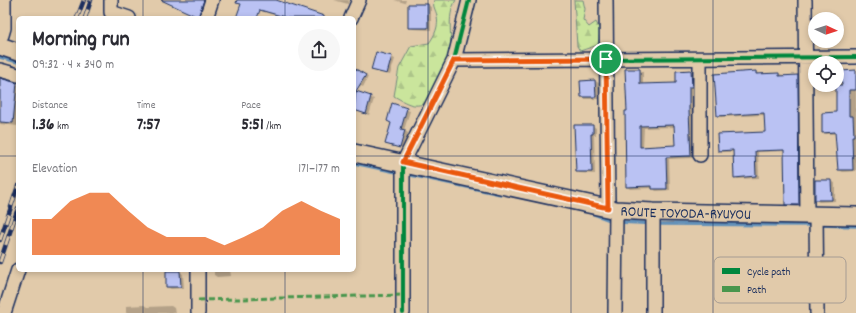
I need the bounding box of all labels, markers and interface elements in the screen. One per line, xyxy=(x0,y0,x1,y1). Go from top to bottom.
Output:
north arrow xyxy=(808,12,844,48)
map controls xyxy=(808,12,844,92)
text: Morning run xyxy=(32,25,130,56)
button: share xyxy=(298,29,340,71)
pin xyxy=(589,42,623,76)
icon: arrive xyxy=(595,48,617,70)
text: 09:32 · 4 × 340 m xyxy=(32,56,114,75)
button: locate xyxy=(808,56,844,92)
text: Distance xyxy=(32,98,68,114)
text: Time xyxy=(137,98,155,114)
text: Pace xyxy=(241,98,261,114)
text: 1.36 xyxy=(32,114,54,138)
text: 7:57 xyxy=(137,114,160,138)
text: 5:51 xyxy=(241,114,264,138)
text: km xyxy=(54,119,69,135)
text: /km xyxy=(264,119,281,135)
text: Elevation xyxy=(32,160,77,179)
text: 171–177 m xyxy=(298,160,340,179)
street label: ROUTE TOYODA-RYUYOU xyxy=(620,201,751,227)
legend xyxy=(714,257,846,303)
text: Cycle path xyxy=(747,265,791,281)
text: Path xyxy=(747,283,766,299)

